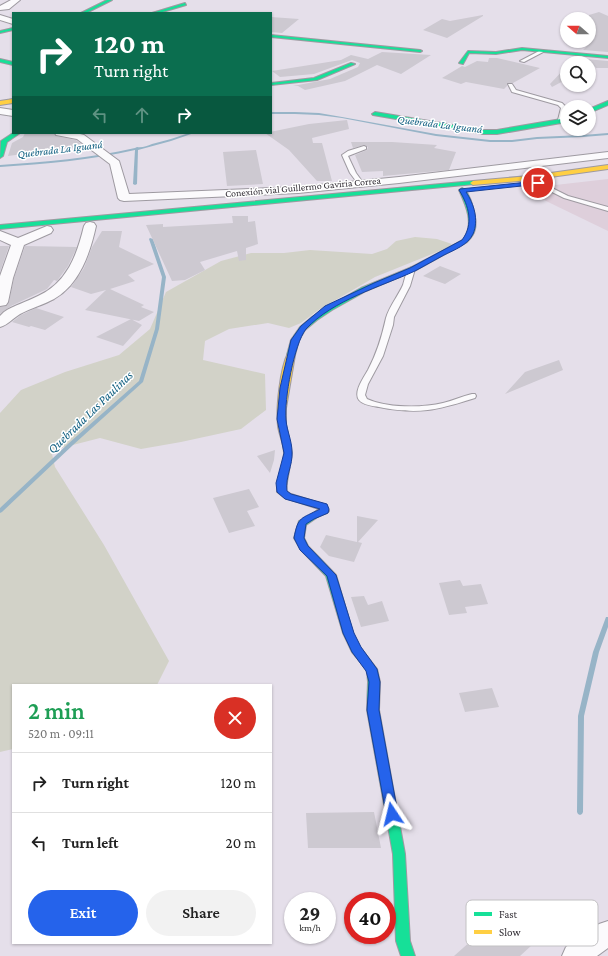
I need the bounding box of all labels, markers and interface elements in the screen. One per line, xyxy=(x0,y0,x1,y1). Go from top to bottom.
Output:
north arrow xyxy=(560,12,596,48)
map controls xyxy=(560,12,596,136)
icon: right xyxy=(28,28,80,80)
text: 120 m xyxy=(94,28,165,59)
button: search xyxy=(560,56,596,92)
text: Turn right xyxy=(94,61,168,81)
button: layers xyxy=(560,100,596,136)
icon: left xyxy=(89,104,111,126)
icon: ahead xyxy=(131,104,153,126)
icon: right xyxy=(173,104,195,126)
water label: Quebrada La Iguaná xyxy=(397,113,484,136)
water label: Quebrada La Iguaná xyxy=(17,138,104,161)
pin xyxy=(521,166,555,200)
icon: arrive xyxy=(527,172,549,194)
street label: Conexión vial Guillermo Gaviria Correa xyxy=(225,175,382,199)
water label: Quebrada Las Paulinas xyxy=(44,368,136,456)
text: 2 min xyxy=(28,697,85,724)
button: close xyxy=(214,697,256,739)
text: 520 m · 09:11 xyxy=(28,726,94,741)
icon: right xyxy=(28,772,50,794)
text: Turn right xyxy=(62,775,129,791)
text: 120 m xyxy=(221,775,256,791)
position arrow xyxy=(371,793,413,835)
icon: left xyxy=(28,832,50,854)
text: Turn left xyxy=(62,835,118,851)
text: 20 m xyxy=(226,835,256,851)
button: Exit xyxy=(28,890,138,936)
button: Share xyxy=(146,890,256,936)
speed limit sign: 40 xyxy=(344,892,396,944)
legend xyxy=(466,900,598,946)
text: 29 xyxy=(299,902,321,924)
text: Fast xyxy=(499,908,518,920)
text: km/h xyxy=(299,922,321,933)
text: Slow xyxy=(499,926,521,938)

